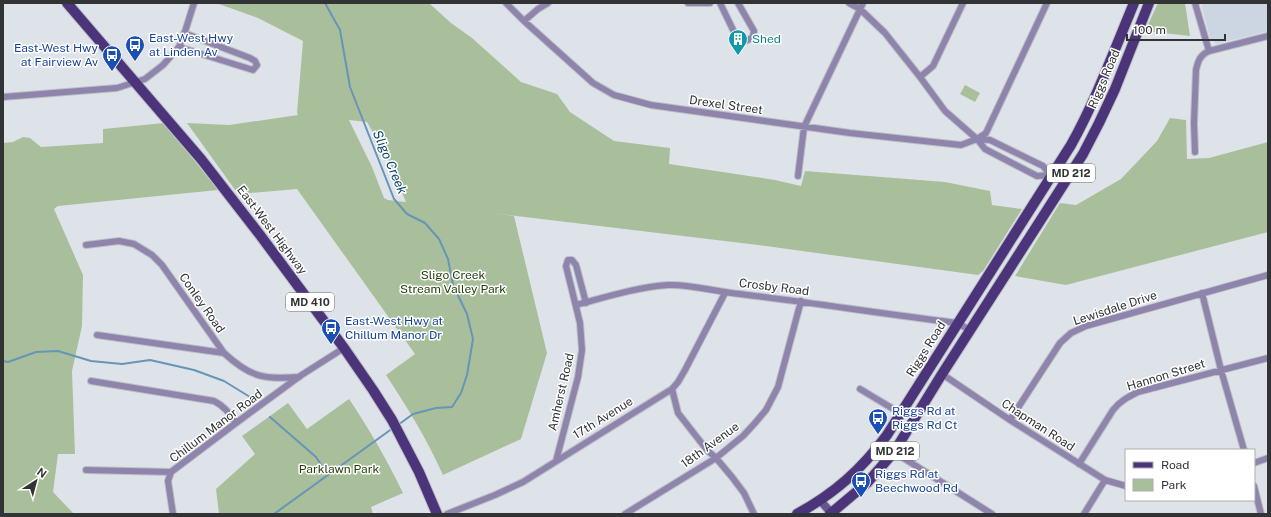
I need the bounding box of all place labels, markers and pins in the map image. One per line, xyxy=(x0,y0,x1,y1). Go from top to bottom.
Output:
building icon: Shed xyxy=(727,28,749,56)
place label: East-West Hwy at Linden Av xyxy=(149,31,234,59)
place label: Shed xyxy=(752,32,781,46)
bus stop icon: East-West Hwy at Linden Av xyxy=(124,34,146,62)
place label: East-West Hwy at Fairview Av xyxy=(14,41,99,69)
bus stop icon: East-West Hwy at Fairview Av xyxy=(101,44,123,72)
place label: East-West Hwy at Chillum Manor Dr xyxy=(345,314,443,342)
bus stop icon: East-West Hwy at Chillum Manor Dr xyxy=(320,317,342,345)
place label: Riggs Rd at Riggs Rd Ct xyxy=(892,404,958,432)
bus stop icon: Riggs Rd at Riggs Rd Ct xyxy=(867,407,889,435)
place label: Riggs Rd at Beechwood Rd xyxy=(875,467,958,495)
bus stop icon: Riggs Rd at Beechwood Rd xyxy=(850,470,872,498)

